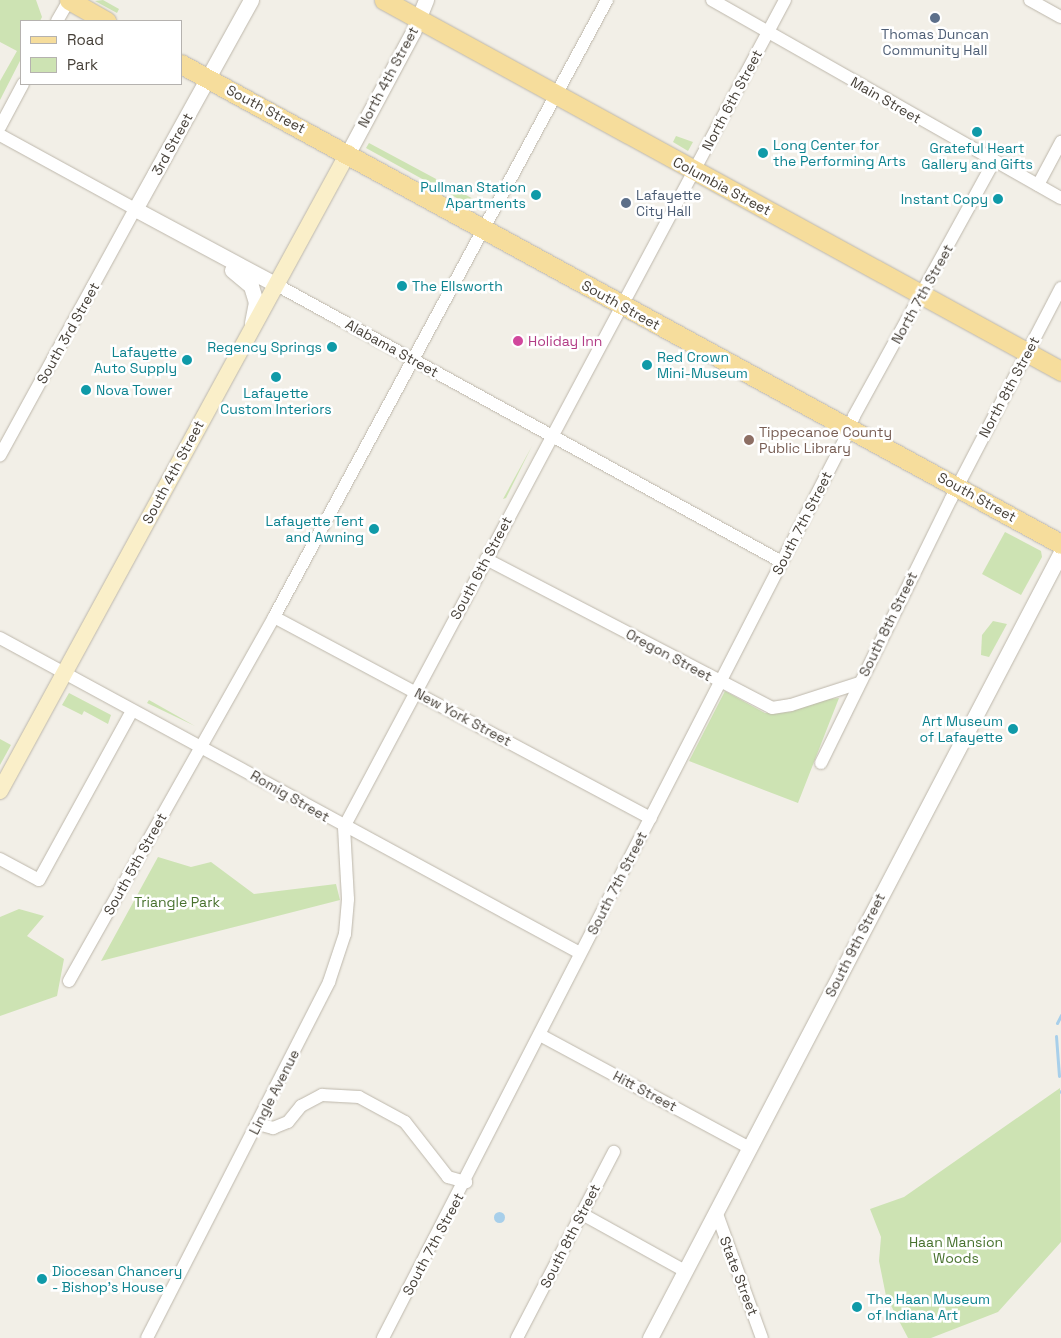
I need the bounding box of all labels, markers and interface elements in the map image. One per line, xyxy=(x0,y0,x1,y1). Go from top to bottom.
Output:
marker: Thomas Duncan Community Hall xyxy=(929,12,941,24)
legend xyxy=(20,20,182,85)
street label: North 4th Street xyxy=(354,24,422,130)
place label: Thomas Duncan Community Hall xyxy=(881,26,989,58)
text: Road xyxy=(67,30,104,49)
street label: North 6th Street xyxy=(698,47,766,153)
text: Park xyxy=(67,55,98,74)
street label: Main Street xyxy=(848,73,924,127)
street label: South Street xyxy=(224,81,308,137)
street label: 3rd Street xyxy=(148,110,196,178)
marker: Grateful Heart Gallery and Gifts xyxy=(971,126,983,138)
place label: Long Center for the Performing Arts xyxy=(773,137,906,170)
place label: Grateful Heart Gallery and Gifts xyxy=(921,140,1033,172)
marker: Long Center for the Performing Arts xyxy=(757,147,769,159)
street label: Columbia Street xyxy=(670,153,774,219)
place label: Pullman Station Apartments xyxy=(420,179,526,212)
place label: Lafayette City Hall xyxy=(636,187,701,220)
marker: Pullman Station Apartments xyxy=(530,189,542,201)
place label: Instant Copy xyxy=(901,191,988,207)
marker: Instant Copy xyxy=(992,193,1004,205)
marker: Lafayette City Hall xyxy=(620,197,632,209)
street label: North 7th Street xyxy=(888,241,956,347)
street label: South Street xyxy=(579,277,663,333)
place label: The Ellsworth xyxy=(412,278,503,294)
street label: South 3rd Street xyxy=(33,279,103,387)
marker: The Ellsworth xyxy=(396,280,408,292)
street label: Alabama Street xyxy=(343,315,441,381)
place label: Holiday Inn xyxy=(528,333,602,349)
street label: North 8th Street xyxy=(975,334,1043,440)
marker: Holiday Inn xyxy=(512,335,524,347)
place label: Regency Springs xyxy=(207,339,322,355)
marker: Regency Springs xyxy=(326,341,338,353)
place label: Lafayette Auto Supply xyxy=(94,344,177,377)
place label: Red Crown Mini-Museum xyxy=(657,349,748,382)
marker: Lafayette Auto Supply xyxy=(181,354,193,366)
marker: Red Crown Mini-Museum xyxy=(641,359,653,371)
marker: Lafayette Custom Interiors xyxy=(270,371,282,383)
place label: Nova Tower xyxy=(96,382,173,398)
marker: Nova Tower xyxy=(80,384,92,396)
place label: Lafayette Custom Interiors xyxy=(220,385,332,418)
street label: South 4th Street xyxy=(139,417,207,527)
place label: Tippecanoe County Public Library xyxy=(759,424,892,457)
marker: Tippecanoe County Public Library xyxy=(743,434,755,446)
street label: South 7th Street xyxy=(769,469,835,577)
street label: South Street xyxy=(935,469,1019,525)
place label: Lafayette Tent and Awning xyxy=(265,513,364,546)
street label: South 6th Street xyxy=(447,514,515,622)
marker: Lafayette Tent and Awning xyxy=(368,523,380,535)
street label: South 8th Street xyxy=(855,569,921,679)
street label: Oregon Street xyxy=(623,625,715,685)
street label: New York Street xyxy=(412,684,514,750)
place label: Art Museum of Lafayette xyxy=(920,713,1003,746)
marker: Art Museum of Lafayette xyxy=(1007,723,1019,735)
street label: Romig Street xyxy=(248,767,332,825)
street label: South 5th Street xyxy=(100,810,170,918)
street label: South 7th Street xyxy=(584,829,650,937)
street label: South 9th Street xyxy=(822,890,888,1000)
park label: Triangle Park xyxy=(134,894,220,910)
street label: Lingle Avenue xyxy=(245,1047,303,1137)
street label: Hitt Street xyxy=(610,1067,680,1115)
street label: South 8th Street xyxy=(537,1181,603,1291)
street label: South 7th Street xyxy=(399,1190,467,1298)
street label: State Street xyxy=(716,1234,762,1318)
park label: Haan Mansion Woods xyxy=(909,1234,1003,1266)
place label: Diocesan Chancery - Bishop's House xyxy=(52,1263,182,1295)
marker: Diocesan Chancery - Bishop's House xyxy=(36,1273,48,1285)
place label: The Haan Museum of Indiana Art xyxy=(867,1291,990,1324)
marker: The Haan Museum of Indiana Art xyxy=(851,1301,863,1313)

